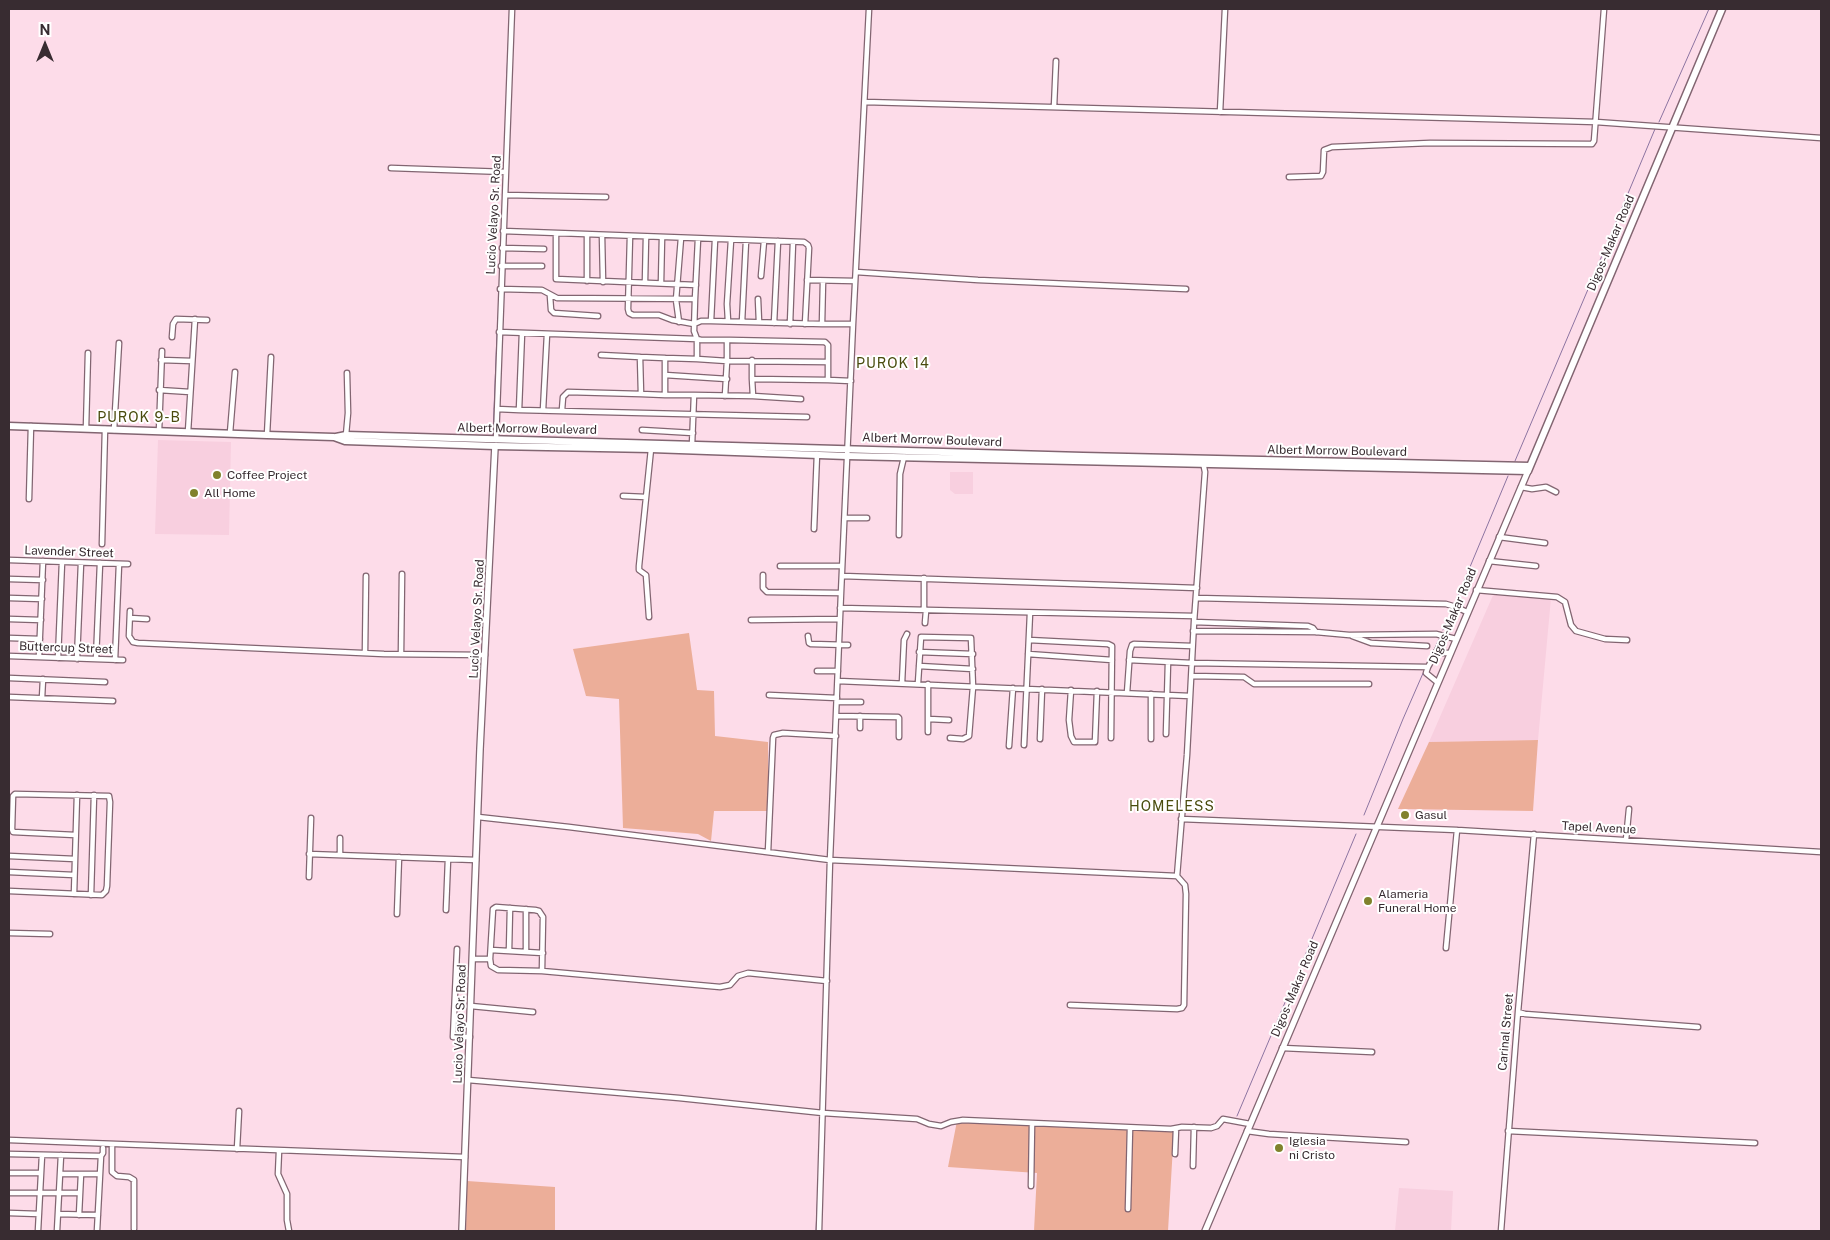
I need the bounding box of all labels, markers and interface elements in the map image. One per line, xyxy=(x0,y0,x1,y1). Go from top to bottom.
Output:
north arrow xyxy=(20,20,70,70)
text: N xyxy=(40,22,50,38)
street label: Lucio Velayo Sr. Road xyxy=(484,155,504,275)
street label: Digos-Makar Road xyxy=(1584,193,1638,293)
district label: PUROK 14 xyxy=(855,356,931,372)
district label: PUROK 9-B xyxy=(96,410,182,426)
street label: Albert Morrow Boulevard xyxy=(457,421,597,437)
street label: Albert Morrow Boulevard xyxy=(862,430,1002,450)
street label: Albert Morrow Boulevard xyxy=(1267,443,1407,459)
place label: Coffee Project xyxy=(227,468,307,482)
marker: Coffee Project xyxy=(211,469,223,481)
place label: All Home xyxy=(204,486,256,500)
marker: All Home xyxy=(188,487,200,499)
street label: Lavender Street xyxy=(24,543,114,561)
street label: Lucio Velayo Sr. Road xyxy=(467,559,487,679)
street label: Digos-Makar Road xyxy=(1426,566,1480,666)
street label: Buttercup Street xyxy=(19,639,113,657)
district label: HOMELESS xyxy=(1128,799,1216,815)
place label: Gasul xyxy=(1415,808,1447,822)
marker: Gasul xyxy=(1399,809,1411,821)
street label: Tapel Avenue xyxy=(1561,819,1637,837)
place label: Alameria Funeral Home xyxy=(1378,887,1457,915)
marker: Alameria Funeral Home xyxy=(1362,895,1374,907)
street label: Digos-Makar Road xyxy=(1268,939,1322,1039)
street label: Lucio Velayo Sr. Road xyxy=(451,964,469,1084)
street label: Carinal Street xyxy=(1495,993,1517,1071)
place label: Iglesia ni Cristo xyxy=(1289,1134,1335,1162)
marker: Iglesia ni Cristo xyxy=(1273,1142,1285,1154)

